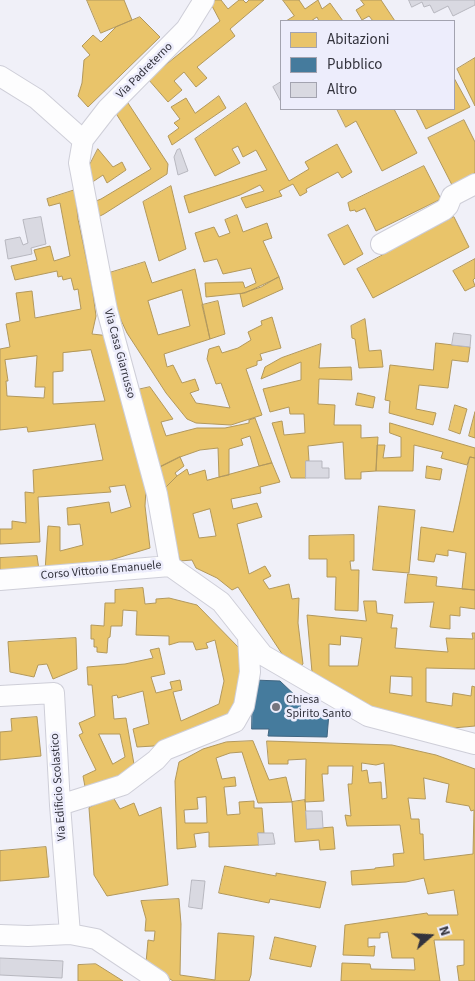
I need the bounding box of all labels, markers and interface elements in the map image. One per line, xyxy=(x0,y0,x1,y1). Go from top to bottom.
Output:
legend xyxy=(280,20,455,110)
text: Abitazioni xyxy=(327,29,390,50)
street label: Via Padreterno xyxy=(114,40,176,102)
text: Pubblico xyxy=(327,54,382,75)
text: Altro xyxy=(327,79,357,100)
street label: Via Casa Giarrusso xyxy=(100,308,138,400)
street label: Corso Vittorio Emanuele xyxy=(40,559,162,583)
place label: Chiesa Spirito Santo xyxy=(286,693,351,721)
marker: Chiesa Spirito Santo xyxy=(270,701,282,713)
street label: Via Edificio Scolastico xyxy=(48,733,70,841)
north arrow xyxy=(405,911,455,961)
text: N xyxy=(433,923,455,939)

